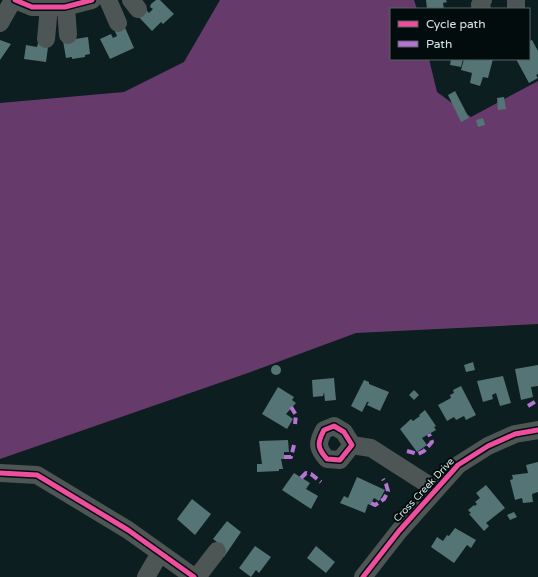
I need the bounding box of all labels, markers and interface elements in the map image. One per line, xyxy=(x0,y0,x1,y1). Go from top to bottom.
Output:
legend xyxy=(390,8,530,60)
text: Cycle path xyxy=(426,17,485,31)
text: Path xyxy=(426,37,452,51)
street label: Cross Creek Drive xyxy=(391,455,457,525)

